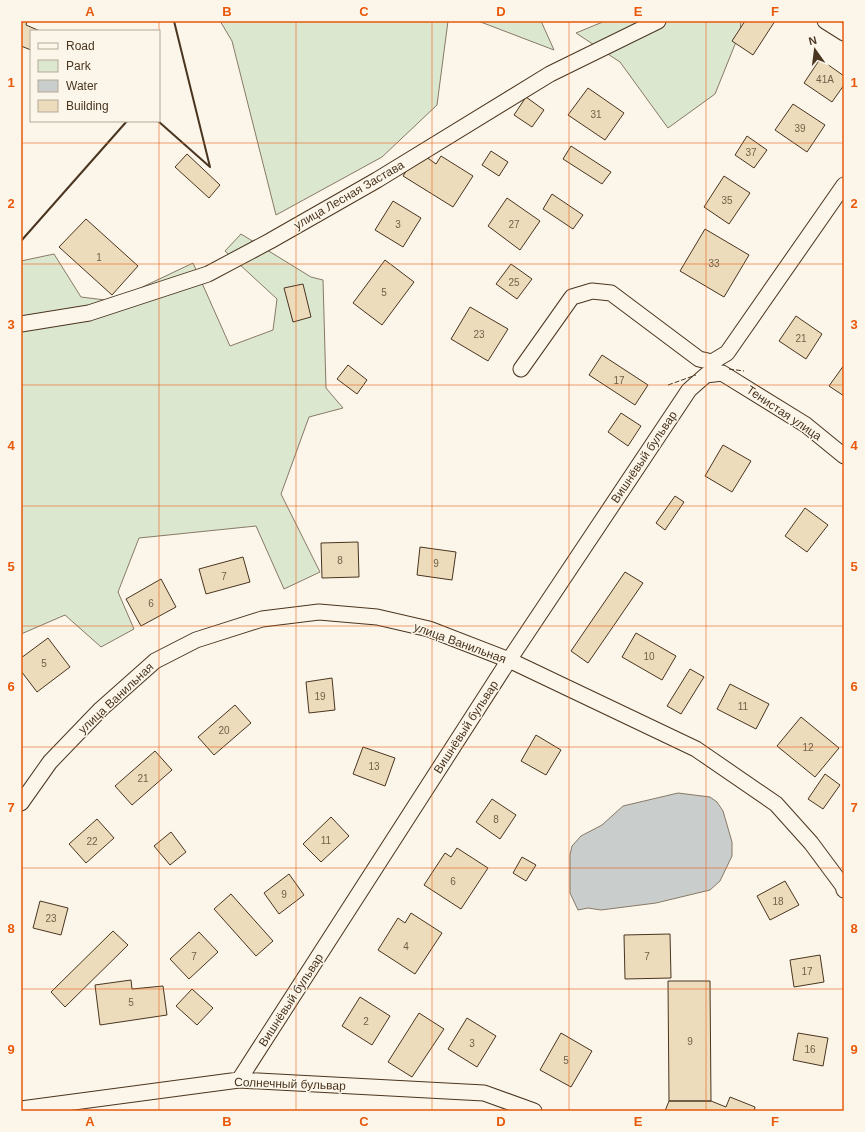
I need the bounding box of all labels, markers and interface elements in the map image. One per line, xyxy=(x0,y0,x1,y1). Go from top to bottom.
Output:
text: A xyxy=(85,4,95,19)
text: B xyxy=(222,4,232,19)
text: C xyxy=(359,4,369,19)
text: D xyxy=(496,4,506,19)
text: E xyxy=(634,4,643,19)
text: F xyxy=(771,4,779,19)
legend xyxy=(30,30,160,122)
north arrow xyxy=(795,30,835,70)
text: N xyxy=(807,34,818,47)
text: Road xyxy=(66,39,95,53)
text: Park xyxy=(66,59,92,73)
house number: 41А xyxy=(816,74,834,85)
text: 1 xyxy=(7,75,15,90)
text: 1 xyxy=(850,75,858,90)
text: Water xyxy=(66,79,98,93)
text: Building xyxy=(66,99,109,113)
house number: 31 xyxy=(590,109,602,120)
house number: 39 xyxy=(794,123,806,134)
house number: 37 xyxy=(745,147,757,158)
street label: улица Лесная Застава xyxy=(291,158,407,232)
house number: 35 xyxy=(721,195,733,206)
text: 2 xyxy=(7,196,15,211)
text: 2 xyxy=(850,196,858,211)
house number: 3 xyxy=(395,219,401,230)
house number: 27 xyxy=(508,219,520,230)
house number: 1 xyxy=(96,252,102,263)
house number: 33 xyxy=(708,258,720,269)
house number: 25 xyxy=(508,277,520,288)
house number: 5 xyxy=(381,287,387,298)
text: 3 xyxy=(7,317,15,332)
text: 3 xyxy=(850,317,858,332)
house number: 23 xyxy=(473,329,485,340)
house number: 21 xyxy=(795,333,807,344)
house number: 17 xyxy=(613,375,625,386)
street label: Тенистая улица xyxy=(744,383,824,443)
street label: Вишнёвый бульвар xyxy=(608,408,680,506)
text: 4 xyxy=(7,438,15,453)
text: 4 xyxy=(850,438,858,453)
house number: 8 xyxy=(337,555,343,566)
house number: 9 xyxy=(433,558,439,569)
text: 5 xyxy=(7,559,15,574)
text: 5 xyxy=(850,559,858,574)
house number: 7 xyxy=(221,571,227,582)
house number: 6 xyxy=(148,598,154,609)
street label: улица Ванильная xyxy=(412,620,508,666)
house number: 10 xyxy=(643,651,655,662)
house number: 5 xyxy=(41,658,47,669)
street label: улица Ванильная xyxy=(76,660,156,736)
street label: Вишнёвый бульвар xyxy=(431,678,501,776)
text: 6 xyxy=(7,679,15,694)
text: 6 xyxy=(850,679,858,694)
house number: 19 xyxy=(314,691,326,702)
house number: 11 xyxy=(738,701,749,712)
house number: 20 xyxy=(218,725,230,736)
house number: 12 xyxy=(802,742,814,753)
house number: 13 xyxy=(368,761,380,772)
house number: 21 xyxy=(137,773,149,784)
text: 7 xyxy=(7,800,15,815)
text: 7 xyxy=(850,800,858,815)
house number: 8 xyxy=(493,814,499,825)
house number: 11 xyxy=(321,835,332,846)
house number: 22 xyxy=(86,836,98,847)
house number: 6 xyxy=(450,876,456,887)
house number: 9 xyxy=(281,889,287,900)
house number: 18 xyxy=(772,896,784,907)
house number: 23 xyxy=(45,913,57,924)
text: 8 xyxy=(7,921,15,936)
text: 8 xyxy=(850,921,858,936)
house number: 4 xyxy=(403,941,409,952)
house number: 7 xyxy=(191,951,197,962)
street label: Вишнёвый бульвар xyxy=(256,951,326,1049)
house number: 7 xyxy=(644,951,650,962)
house number: 17 xyxy=(801,966,813,977)
house number: 5 xyxy=(128,997,134,1008)
house number: 2 xyxy=(363,1016,369,1027)
house number: 9 xyxy=(687,1036,693,1047)
house number: 3 xyxy=(469,1038,475,1049)
text: 9 xyxy=(7,1042,15,1057)
text: 9 xyxy=(850,1042,858,1057)
house number: 16 xyxy=(804,1044,816,1055)
house number: 5 xyxy=(563,1055,569,1066)
street label: Солнечный бульвар xyxy=(234,1075,346,1093)
text: A xyxy=(85,1114,95,1129)
text: B xyxy=(222,1114,232,1129)
text: C xyxy=(359,1114,369,1129)
text: D xyxy=(496,1114,506,1129)
text: E xyxy=(634,1114,643,1129)
text: F xyxy=(771,1114,779,1129)

